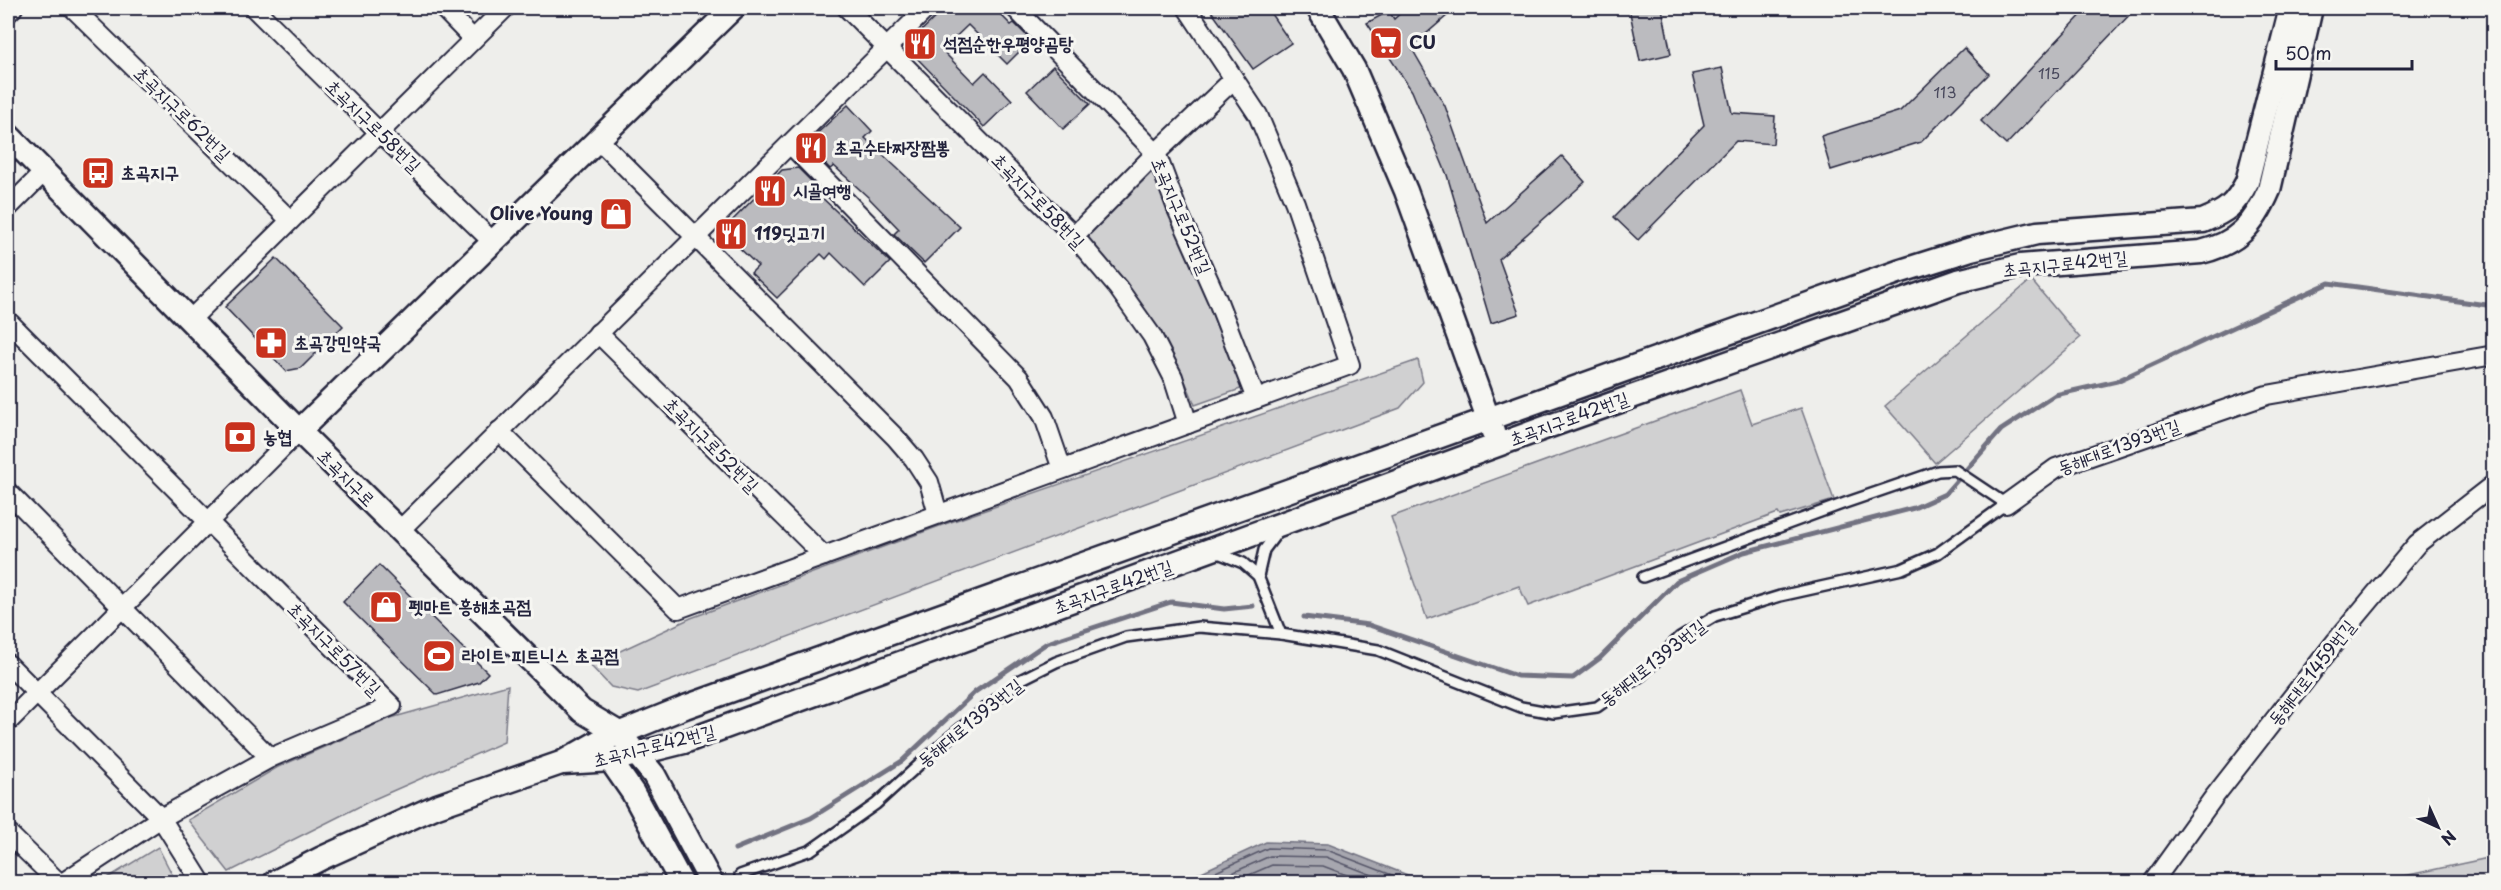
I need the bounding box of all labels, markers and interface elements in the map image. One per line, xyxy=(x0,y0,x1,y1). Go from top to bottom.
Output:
supermarket icon: CU xyxy=(1368,25,1404,61)
restaurant icon: 석점순한우평양곰탕 xyxy=(902,26,938,62)
place label: CU xyxy=(1409,28,1436,55)
place label: 석점순한우평양곰탕 xyxy=(943,29,1074,56)
scale bar xyxy=(2276,33,2412,71)
text: 50 m xyxy=(2285,39,2332,66)
street label: 초곡지구로62번길 xyxy=(128,59,238,167)
house number: 115 xyxy=(2038,61,2060,84)
street label: 초곡지구로58번길 xyxy=(320,72,428,178)
house number: 113 xyxy=(1934,80,1956,103)
restaurant icon: 초곡수타짜장짬뽕 xyxy=(793,130,829,166)
place label: 초곡수타짜장짬뽕 xyxy=(834,133,950,160)
street label: 초곡지구로58번길 xyxy=(986,146,1092,254)
street label: 초곡지구로52번길 xyxy=(1146,153,1219,279)
bus stop icon: 초곡지구 xyxy=(80,155,116,191)
place label: 초곡지구 xyxy=(121,158,179,185)
restaurant icon: 시골여행 xyxy=(752,173,788,209)
place label: 시골여행 xyxy=(793,176,851,203)
shop icon: Olive Young xyxy=(598,196,634,232)
place label: Olive Young xyxy=(490,199,593,226)
restaurant icon: 119딧고기 xyxy=(713,216,749,252)
place label: 119딧고기 xyxy=(754,219,825,246)
street label: 초곡지구로42번길 xyxy=(2001,242,2129,282)
pharmacy icon: 초곡강민약국 xyxy=(253,325,289,361)
place label: 초곡강민약국 xyxy=(294,328,381,355)
street label: 초곡지구로42번길 xyxy=(1505,383,1632,452)
street label: 초곡지구로52번길 xyxy=(658,390,766,498)
street label: 동해대로1393번길 xyxy=(2054,411,2184,480)
bank icon: 농협 xyxy=(222,419,258,455)
place label: 농협 xyxy=(263,422,292,449)
street label: 초곡지구로 xyxy=(312,442,382,512)
street label: 초곡지구로42번길 xyxy=(1049,551,1176,620)
shop icon: 펫마트 흥해초곡점 xyxy=(368,589,404,625)
place label: 펫마트 흥해초곡점 xyxy=(408,592,531,619)
street label: 초곡지구로57번길 xyxy=(282,595,388,701)
street label: 동해대로1393번길 xyxy=(1593,611,1711,712)
street label: 동해대로1459번길 xyxy=(2261,613,2361,731)
sports icon: 라이트 피트니스 초곡점 xyxy=(421,638,457,674)
place label: 라이트 피트니스 초곡점 xyxy=(462,641,619,668)
street label: 동해대로1393번길 xyxy=(911,671,1028,773)
street label: 초곡지구로42번길 xyxy=(590,716,718,773)
north arrow xyxy=(2408,797,2468,857)
text: N xyxy=(2436,825,2462,851)

